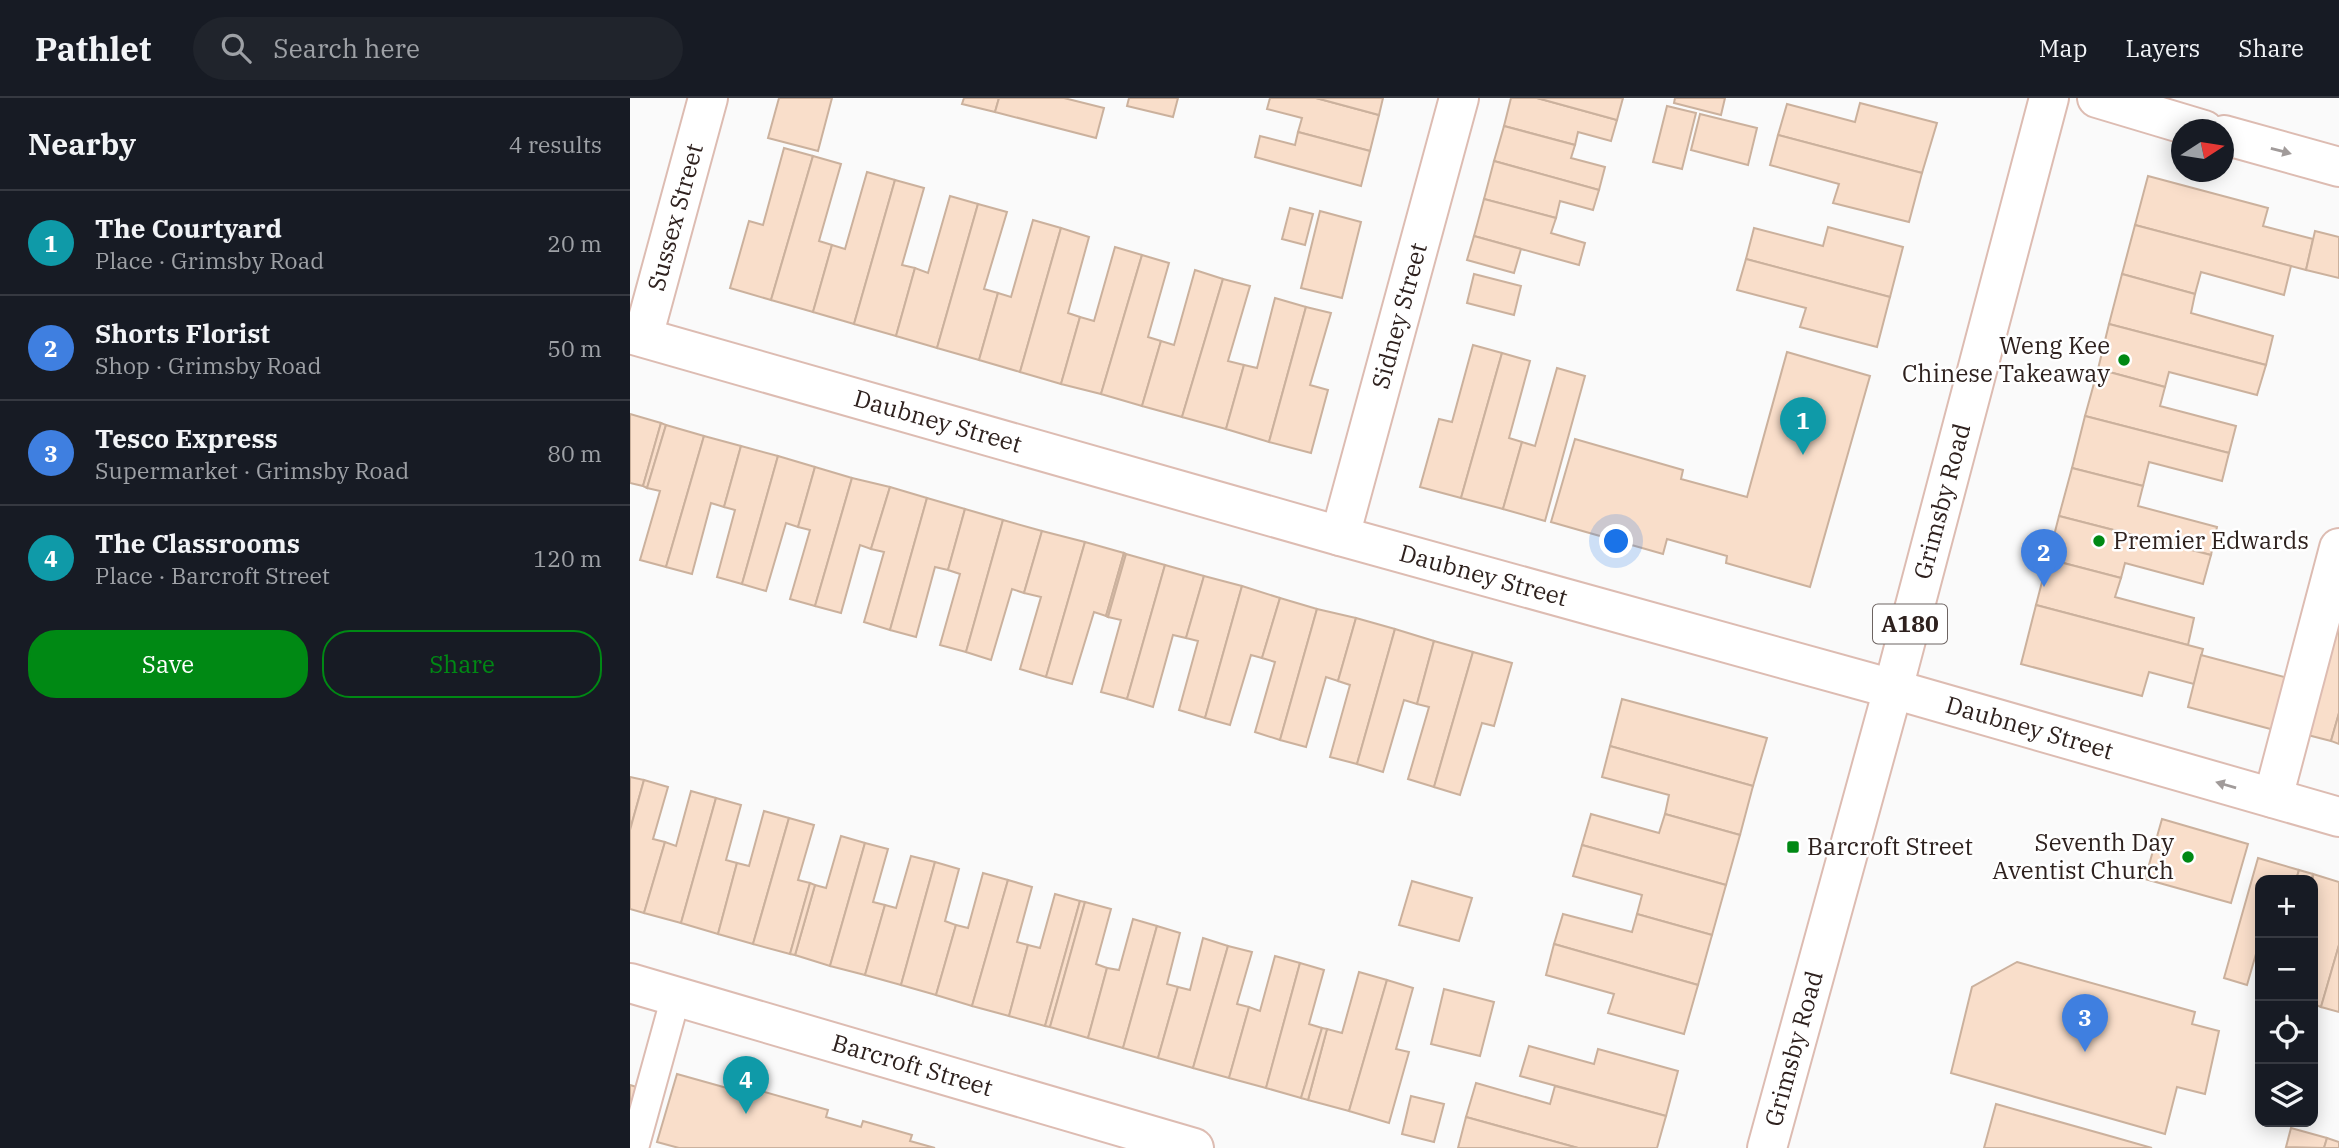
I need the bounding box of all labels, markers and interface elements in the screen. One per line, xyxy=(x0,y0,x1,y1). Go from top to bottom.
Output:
search box xyxy=(193,17,683,80)
text: Pathlet xyxy=(35,27,151,70)
icon: search xyxy=(217,29,255,67)
text: Search here xyxy=(273,31,420,65)
text: Map xyxy=(2039,32,2087,64)
text: Layers xyxy=(2125,32,2200,64)
text: Share xyxy=(2238,32,2304,64)
north arrow xyxy=(2171,119,2234,182)
text: Nearby xyxy=(28,124,136,163)
text: 4 results xyxy=(509,129,602,159)
street label: Sussex Street xyxy=(639,140,710,294)
one-way arrow xyxy=(2271,146,2292,156)
text: The Courtyard xyxy=(95,211,282,245)
text: 1 xyxy=(44,228,58,258)
text: 20 m xyxy=(547,228,602,258)
street label: Sidney Street xyxy=(1364,239,1434,392)
text: Place · Grimsby Road xyxy=(95,245,324,275)
text: Shorts Florist xyxy=(95,316,270,350)
place label: Weng Kee Chinese Takeaway xyxy=(1902,329,2110,389)
text: 2 xyxy=(44,333,58,363)
text: 50 m xyxy=(547,333,602,363)
text: Shop · Grimsby Road xyxy=(95,350,321,380)
marker: Weng Kee Chinese Takeaway xyxy=(2116,352,2132,368)
street label: Daubney Street xyxy=(850,382,1026,460)
pin: 1 xyxy=(1780,397,1826,455)
street label: Grimsby Road xyxy=(1906,420,1977,583)
text: Tesco Express xyxy=(95,421,278,455)
text: 3 xyxy=(44,438,58,468)
text: 80 m xyxy=(547,438,602,468)
text: Supermarket · Grimsby Road xyxy=(95,455,409,485)
your location xyxy=(1599,524,1633,558)
place label: Premier Edwards xyxy=(2113,524,2309,556)
text: The Classrooms xyxy=(95,526,300,560)
pin: 2 xyxy=(2021,529,2067,587)
marker: Premier Edwards xyxy=(2091,533,2107,549)
street label: Daubney Street xyxy=(1396,536,1571,613)
text: 4 xyxy=(44,543,58,573)
text: 120 m xyxy=(533,543,602,573)
text: Place · Barcroft Street xyxy=(95,560,330,590)
road number: A180 xyxy=(1873,604,1947,644)
button: Save xyxy=(28,630,308,698)
button: Share xyxy=(322,630,602,698)
street label: Daubney Street xyxy=(1942,688,2117,766)
one-way arrow xyxy=(2215,779,2236,789)
place label: Seventh Day Aventist Church xyxy=(1992,826,2174,886)
place label: Barcroft Street xyxy=(1807,830,1973,862)
marker: Barcroft Street xyxy=(1785,839,1801,855)
marker: Seventh Day Aventist Church xyxy=(2180,849,2196,865)
map controls xyxy=(2255,875,2318,1127)
button: + xyxy=(2255,875,2318,938)
button: − xyxy=(2255,938,2318,1001)
street label: Grimsby Road xyxy=(1757,967,1830,1130)
pin: 3 xyxy=(2062,994,2108,1052)
button: locate xyxy=(2255,1001,2318,1064)
street label: Barcroft Street xyxy=(828,1026,997,1103)
pin: 4 xyxy=(723,1056,769,1114)
button: layers xyxy=(2255,1064,2318,1127)

